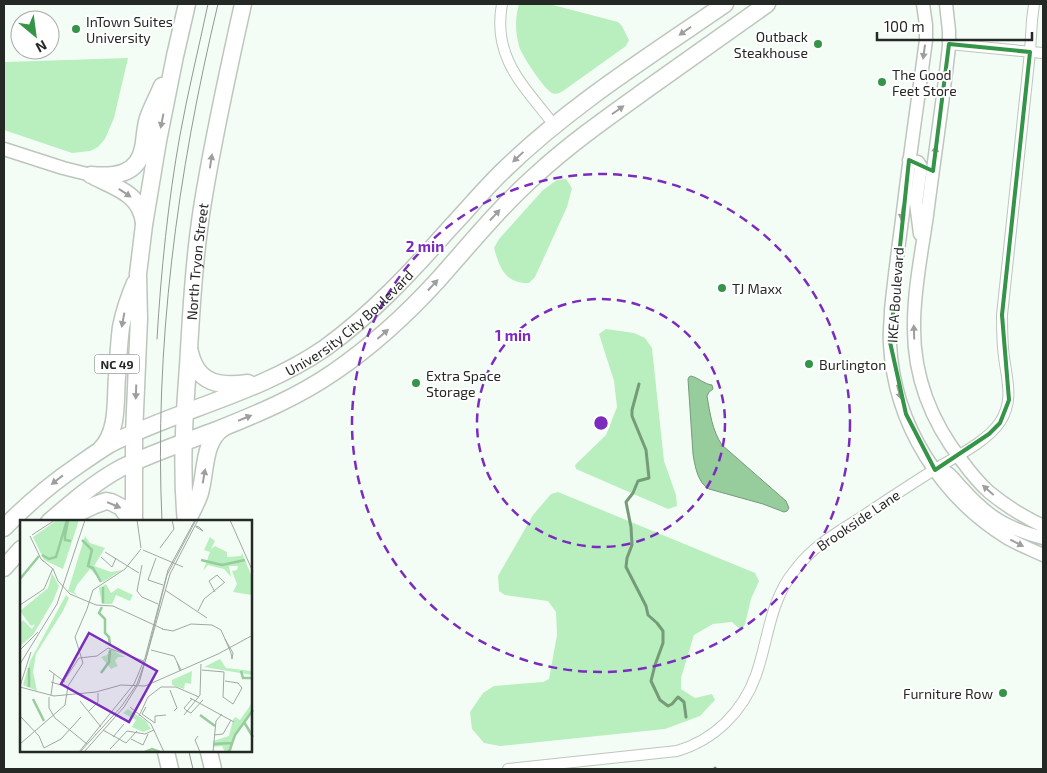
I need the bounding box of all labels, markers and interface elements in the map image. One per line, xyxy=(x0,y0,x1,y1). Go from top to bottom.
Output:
north arrow xyxy=(10,10,60,60)
scale bar xyxy=(877,10,1032,42)
place label: InTown Suites University xyxy=(86,13,173,46)
text: 100 m xyxy=(884,17,925,35)
marker: InTown Suites University xyxy=(70,23,82,35)
one-way arrow xyxy=(678,26,692,36)
place label: Outback Steakhouse xyxy=(734,28,808,61)
text: N xyxy=(33,37,50,57)
marker: Outback Steakhouse xyxy=(812,38,824,50)
one-way arrow xyxy=(920,44,928,60)
place label: The Good Feet Store xyxy=(892,66,957,99)
marker: The Good Feet Store xyxy=(876,76,888,88)
one-way arrow xyxy=(611,105,625,115)
one-way arrow xyxy=(158,113,166,129)
one-way arrow xyxy=(931,145,939,161)
one-way arrow xyxy=(512,151,524,163)
one-way arrow xyxy=(207,153,215,169)
one-way arrow xyxy=(119,188,132,198)
street label: North Tryon Street xyxy=(182,202,211,321)
one-way arrow xyxy=(898,205,906,221)
one-way arrow xyxy=(489,210,501,222)
text: 2 min xyxy=(406,237,444,255)
street label: IKEA Boulevard xyxy=(883,247,907,343)
street label: University City Boulevard xyxy=(282,266,416,379)
one-way arrow xyxy=(427,280,439,292)
place label: TJ Maxx xyxy=(732,280,783,297)
marker: TJ Maxx xyxy=(716,282,728,294)
one-way arrow xyxy=(118,312,126,328)
one-way arrow xyxy=(910,323,918,339)
text: 1 min xyxy=(495,326,531,344)
one-way arrow xyxy=(376,328,388,340)
road number: NC 49 xyxy=(94,354,140,374)
place label: Burlington xyxy=(819,356,886,373)
marker: Burlington xyxy=(803,358,815,370)
place label: Extra Space Storage xyxy=(426,367,501,400)
marker: Extra Space Storage xyxy=(410,377,422,389)
one-way arrow xyxy=(895,384,903,399)
one-way arrow xyxy=(131,385,139,401)
one-way arrow xyxy=(238,414,252,422)
centre of rings xyxy=(592,414,610,432)
one-way arrow xyxy=(200,468,208,484)
one-way arrow xyxy=(50,475,64,485)
one-way arrow xyxy=(982,485,995,496)
street label: Brookside Lane xyxy=(813,486,903,554)
one-way arrow xyxy=(107,501,121,509)
inset map xyxy=(20,520,252,753)
one-way arrow xyxy=(1010,539,1024,547)
place label: Furniture Row xyxy=(903,685,993,702)
marker: Furniture Row xyxy=(997,687,1009,699)

